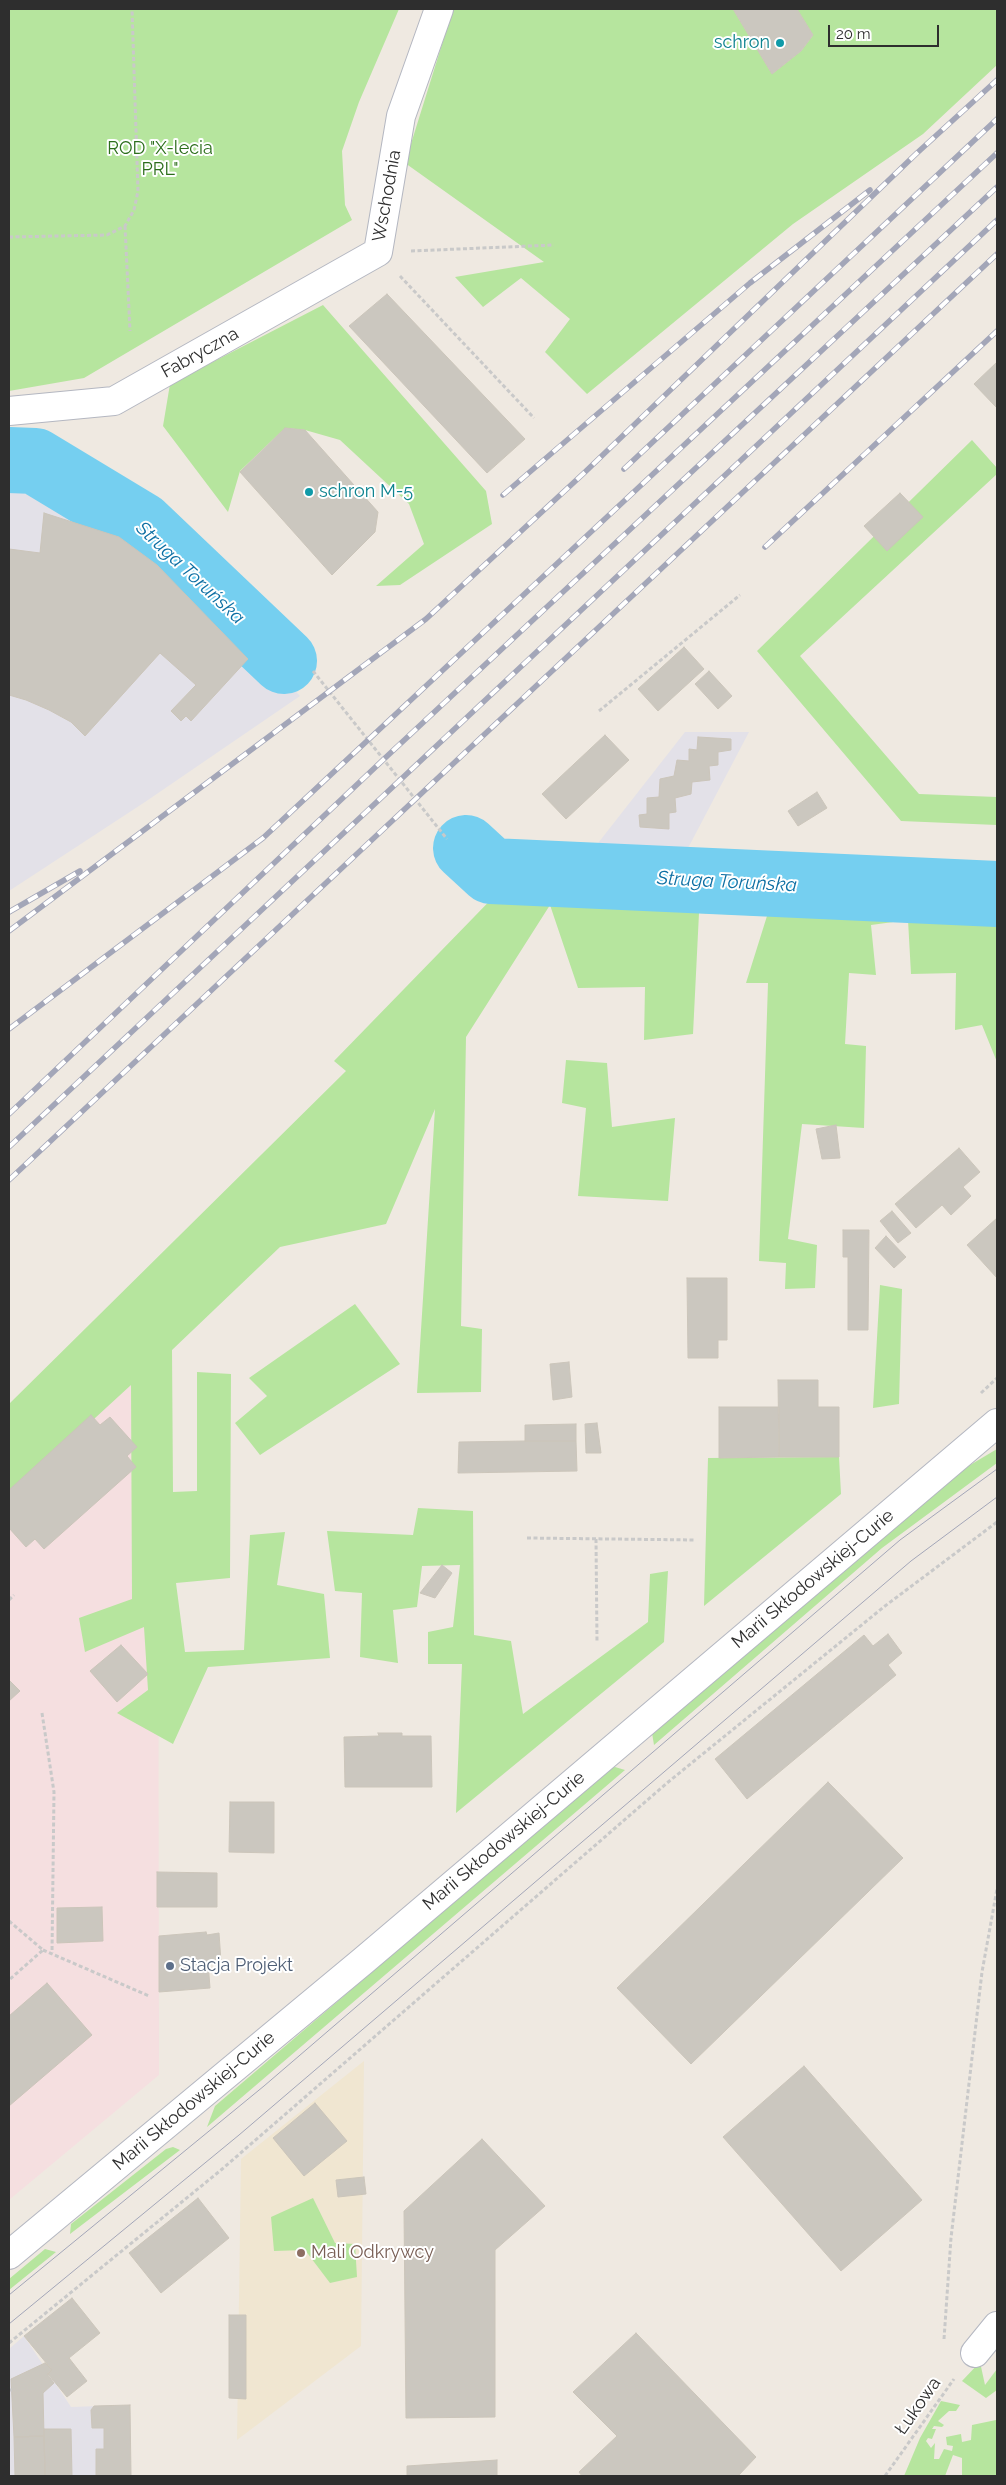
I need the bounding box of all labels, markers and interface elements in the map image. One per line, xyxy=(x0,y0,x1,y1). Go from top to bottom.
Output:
scale bar xyxy=(831,15,942,47)
text: 20 m xyxy=(836,25,871,43)
place label: schron xyxy=(714,32,770,54)
marker: schron xyxy=(774,37,786,49)
park label: ROD "X-lecia PRL" xyxy=(107,138,213,180)
street label: Wschodnia xyxy=(368,148,406,244)
street label: Fabryczna xyxy=(158,323,242,383)
place label: schron M-5 xyxy=(319,481,413,503)
marker: schron M-5 xyxy=(303,486,315,498)
water label: Struga Toruńska xyxy=(131,517,249,629)
water label: Struga Toruńska xyxy=(656,867,798,897)
street label: Marii Skłodowskiej-Curie xyxy=(728,1505,898,1653)
street label: Marii Skłodowskiej-Curie xyxy=(419,1767,589,1915)
place label: Stacja Projekt xyxy=(180,1955,293,1977)
marker: Stacja Projekt xyxy=(164,1960,176,1972)
street label: Marii Skłodowskiej-Curie xyxy=(109,2027,279,2175)
place label: Mali Odkrywcy xyxy=(311,2242,434,2264)
marker: Mali Odkrywcy xyxy=(295,2247,307,2259)
street label: Łukowa xyxy=(891,2373,945,2439)

